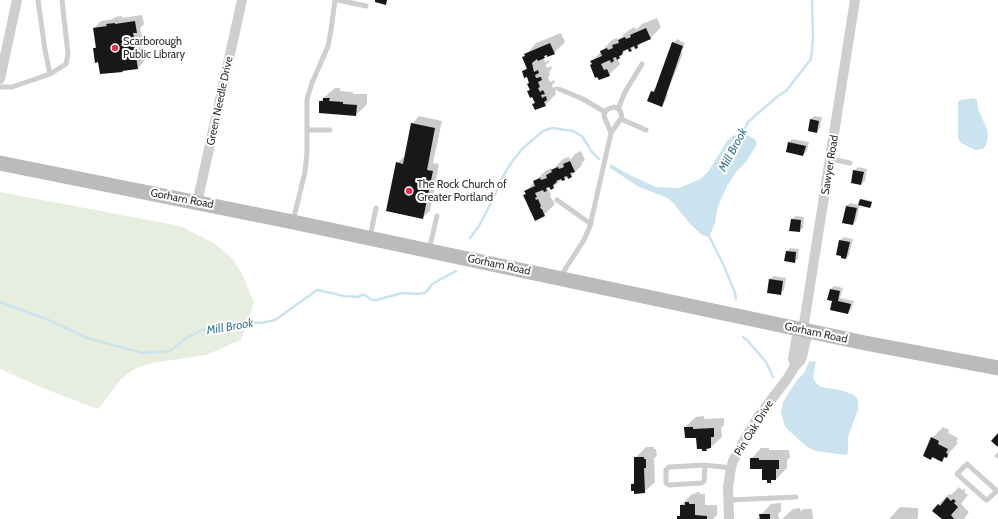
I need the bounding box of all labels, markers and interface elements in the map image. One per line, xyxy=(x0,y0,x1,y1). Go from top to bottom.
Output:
place label: Scarborough Public Library xyxy=(123,35,185,61)
marker: Scarborough Public Library xyxy=(110,43,120,53)
street label: Green Needle Drive xyxy=(204,55,236,147)
water label: Mill Brook xyxy=(716,126,750,174)
street label: Sawyer Road xyxy=(819,134,841,196)
place label: The Rock Church of Greater Portland xyxy=(417,178,507,204)
street label: Gorham Road xyxy=(149,186,215,212)
marker: The Rock Church of Greater Portland xyxy=(404,186,414,196)
street label: Gorham Road xyxy=(466,252,532,278)
water label: Mill Brook xyxy=(205,316,255,338)
street label: Gorham Road xyxy=(783,320,849,346)
street label: Pin Oak Drive xyxy=(732,398,776,458)

